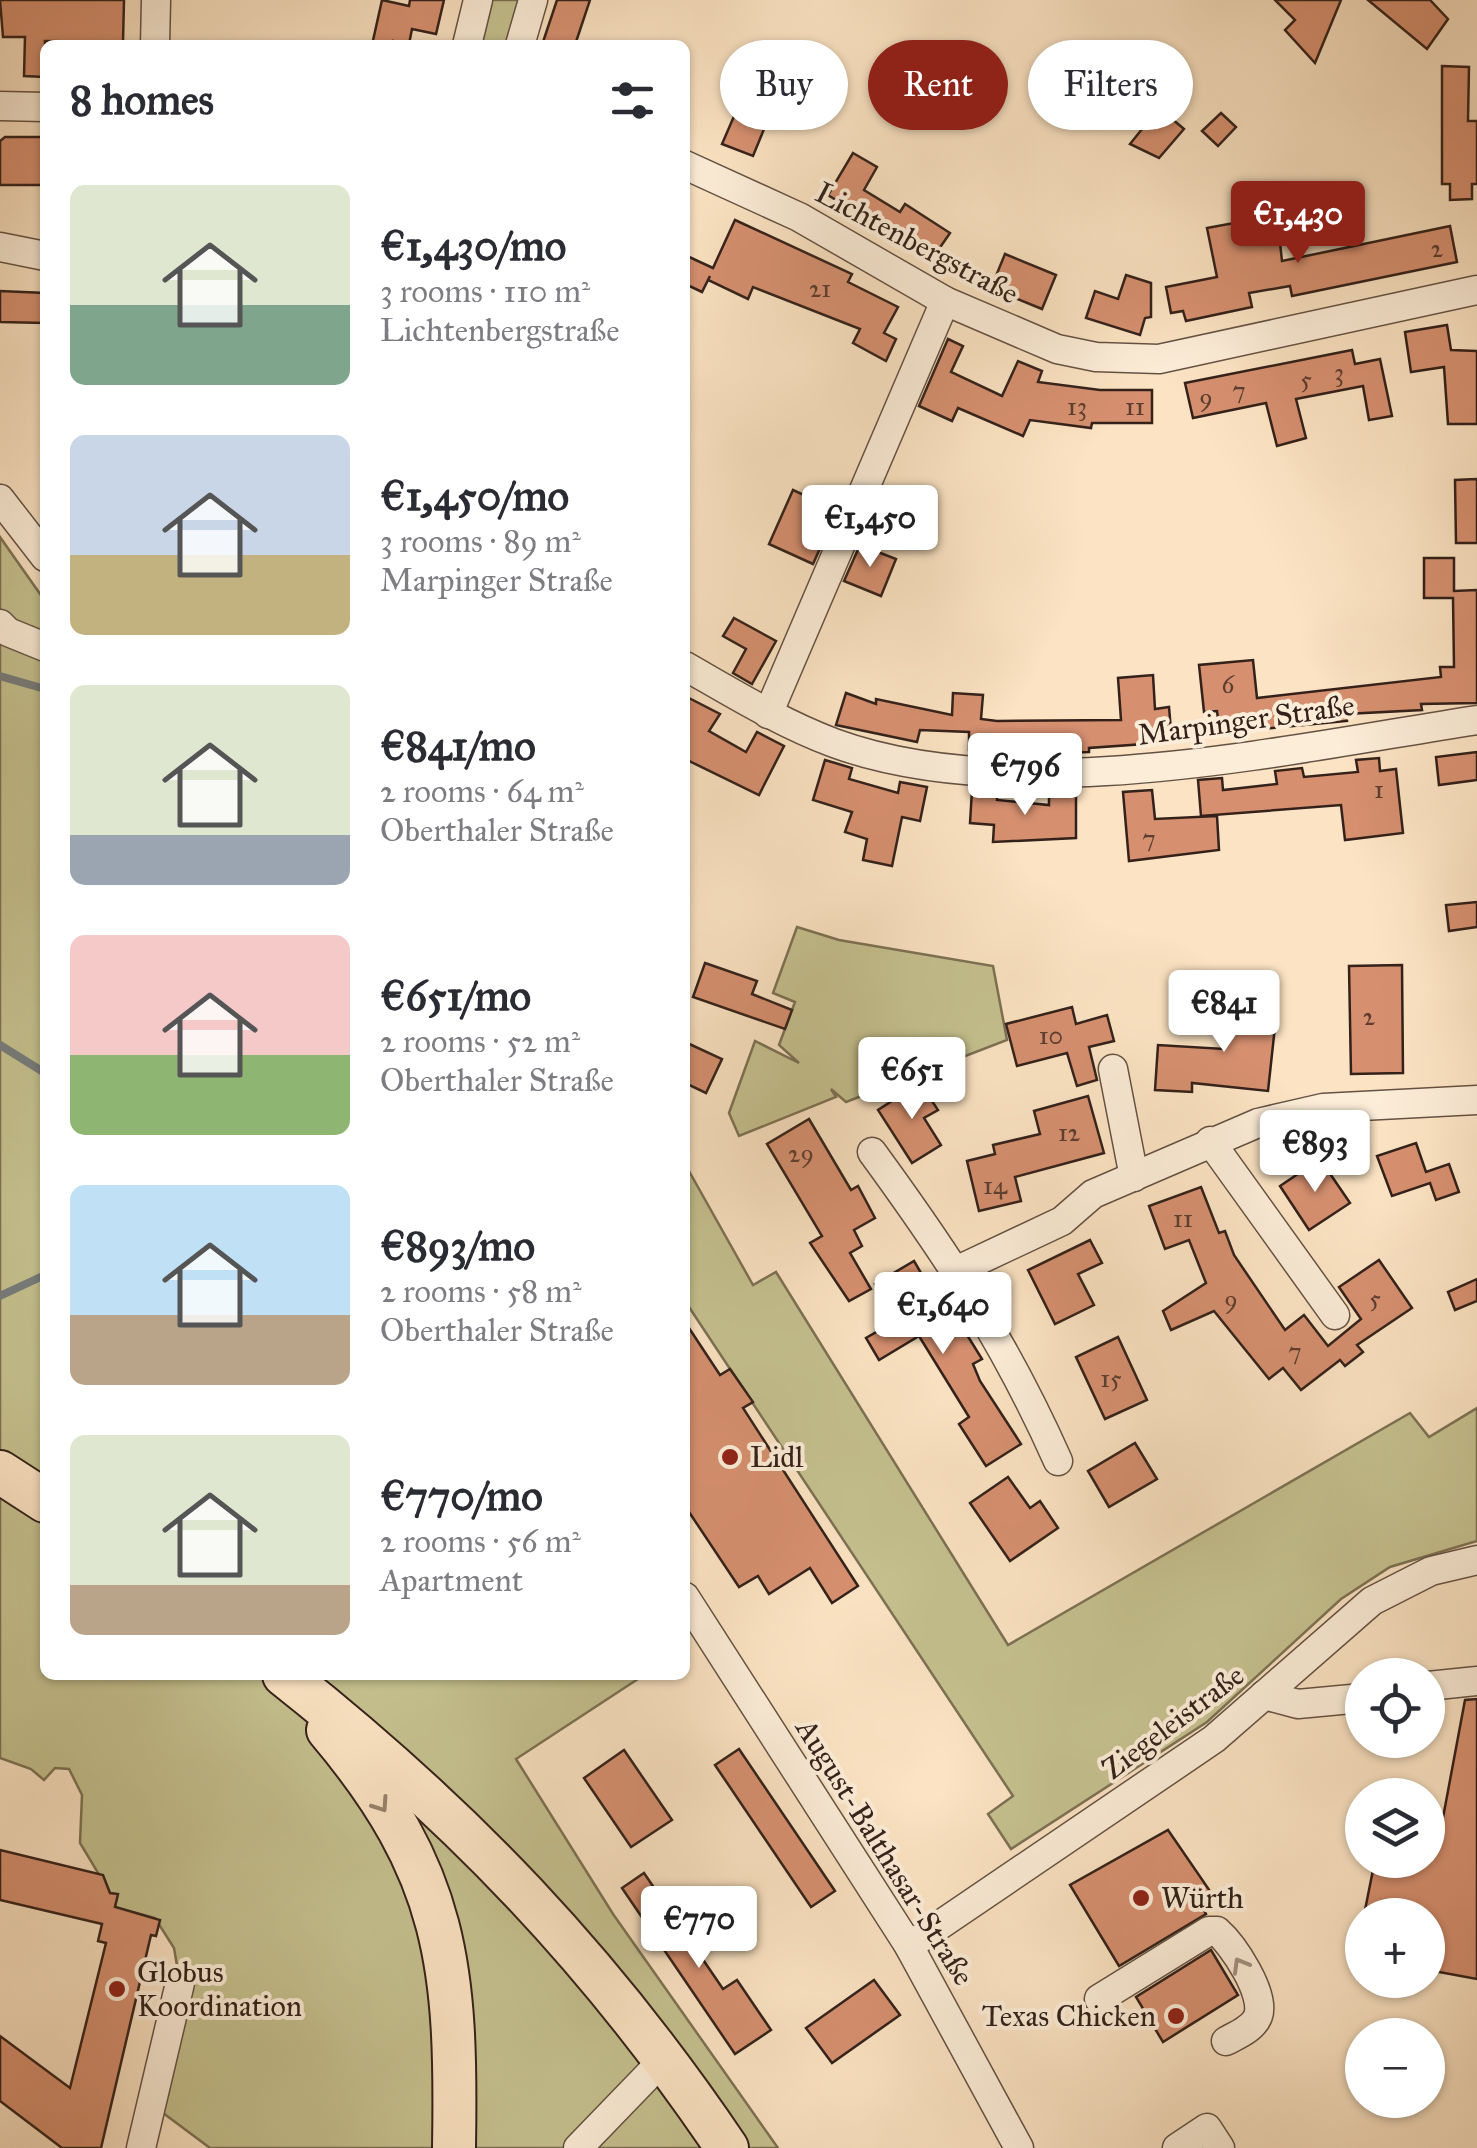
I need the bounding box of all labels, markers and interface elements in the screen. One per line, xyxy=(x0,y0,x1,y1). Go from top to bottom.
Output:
chip: Buy xyxy=(720,40,848,130)
chip: Rent xyxy=(868,40,1008,130)
chip: Filters xyxy=(1028,40,1193,130)
icon: filters xyxy=(605,73,660,128)
text: 8 homes xyxy=(70,74,214,126)
street label: Lichtenbergstraße xyxy=(809,174,1025,312)
pin: €1,430 xyxy=(1217,181,1379,266)
text: €1,430 xyxy=(1253,194,1343,233)
text: €1,430/mo xyxy=(380,220,566,272)
icon: home xyxy=(150,225,270,345)
house number: 2 xyxy=(1431,233,1444,264)
text: 3 rooms · 110 m² xyxy=(380,272,590,311)
house number: 21 xyxy=(809,273,831,304)
text: Lichtenbergstraße xyxy=(380,311,620,350)
house number: 3 xyxy=(1334,357,1344,388)
house number: 5 xyxy=(1300,364,1312,395)
house number: 7 xyxy=(1232,375,1246,406)
house number: 9 xyxy=(1199,382,1213,413)
house number: 13 xyxy=(1067,391,1087,422)
house number: 11 xyxy=(1125,391,1145,422)
text: €1,450/mo xyxy=(380,470,569,522)
icon: home xyxy=(150,475,270,595)
pin: €1,450 xyxy=(789,485,951,570)
text: €1,450 xyxy=(824,498,916,537)
text: 3 rooms · 89 m² xyxy=(380,522,581,561)
text: Marpinger Straße xyxy=(380,561,613,600)
house number: 6 xyxy=(1222,669,1236,700)
street label: Marpinger Straße xyxy=(1135,687,1357,753)
text: €841/mo xyxy=(380,720,536,772)
icon: home xyxy=(150,725,270,845)
pin: €796 xyxy=(966,733,1084,818)
text: €796 xyxy=(990,746,1060,785)
text: 2 rooms · 64 m² xyxy=(380,772,584,811)
house number: 1 xyxy=(1374,774,1384,805)
text: Oberthaler Straße xyxy=(380,811,614,850)
house number: 7 xyxy=(1142,823,1156,854)
text: €651/mo xyxy=(380,970,531,1022)
pin: €841 xyxy=(1165,970,1283,1055)
icon: home xyxy=(150,975,270,1095)
text: €841 xyxy=(1191,983,1257,1022)
house number: 2 xyxy=(1363,1001,1376,1032)
house number: 10 xyxy=(1039,1020,1063,1051)
text: 2 rooms · 52 m² xyxy=(380,1022,580,1061)
pin: €651 xyxy=(853,1037,971,1122)
text: €651 xyxy=(880,1050,944,1089)
text: Oberthaler Straße xyxy=(380,1061,614,1100)
pin: €893 xyxy=(1256,1110,1374,1195)
house number: 12 xyxy=(1058,1117,1081,1148)
text: €893 xyxy=(1282,1123,1348,1162)
house number: 29 xyxy=(788,1138,814,1169)
house number: 14 xyxy=(983,1170,1008,1201)
house number: 11 xyxy=(1173,1203,1193,1234)
text: €893/mo xyxy=(380,1220,535,1272)
icon: home xyxy=(150,1225,270,1345)
text: 2 rooms · 58 m² xyxy=(380,1272,581,1311)
pin: €1,640 xyxy=(862,1272,1024,1357)
house number: 5 xyxy=(1369,1283,1381,1314)
house number: 9 xyxy=(1224,1284,1238,1315)
text: €1,640 xyxy=(896,1285,990,1324)
text: Oberthaler Straße xyxy=(380,1311,614,1350)
house number: 7 xyxy=(1288,1336,1302,1367)
house number: 15 xyxy=(1100,1363,1122,1394)
place label: Lidl xyxy=(750,1439,804,1475)
marker: Lidl xyxy=(719,1446,741,1468)
text: €770/mo xyxy=(380,1470,543,1522)
icon: home xyxy=(150,1475,270,1595)
text: 2 rooms · 56 m² xyxy=(380,1522,581,1561)
text: Apartment xyxy=(380,1561,523,1600)
street label: Ziegeleistraße xyxy=(1095,1657,1251,1787)
map controls xyxy=(1345,1658,1445,2118)
button: locate xyxy=(1345,1658,1445,1758)
street label: August-Balthasar-Straße xyxy=(787,1710,982,1992)
button: layers xyxy=(1345,1778,1445,1878)
one-way arrow xyxy=(369,1793,387,1812)
place label: Würth xyxy=(1161,1880,1244,1916)
pin: €770 xyxy=(640,1886,758,1971)
marker: Würth xyxy=(1130,1887,1152,1909)
button: + xyxy=(1345,1898,1445,1998)
text: €770 xyxy=(663,1899,735,1938)
place label: Globus Koordination xyxy=(137,1954,302,2024)
one-way arrow xyxy=(1233,1957,1253,1975)
marker: Globus Koordination xyxy=(106,1978,128,2000)
place label: Texas Chicken xyxy=(982,1998,1156,2034)
marker: Texas Chicken xyxy=(1165,2005,1187,2027)
button: − xyxy=(1345,2018,1445,2118)

